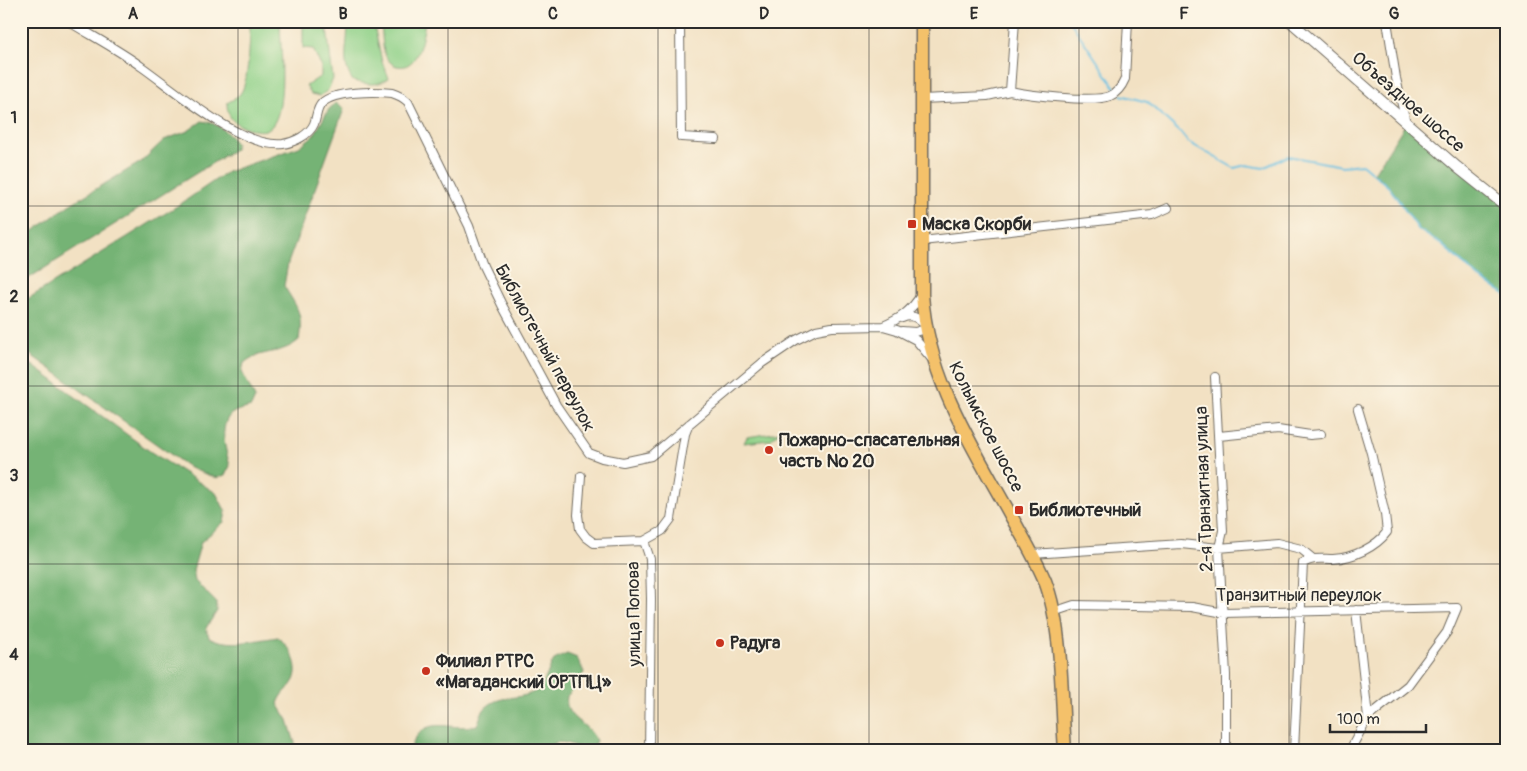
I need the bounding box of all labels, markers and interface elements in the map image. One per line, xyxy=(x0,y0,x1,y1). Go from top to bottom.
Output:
text: A xyxy=(128,4,139,24)
text: B xyxy=(338,4,348,24)
text: C xyxy=(548,4,558,24)
text: D xyxy=(759,4,769,24)
text: E xyxy=(970,4,979,24)
text: F xyxy=(1179,4,1189,24)
text: G xyxy=(1389,4,1400,24)
street label: Объездное шоссе xyxy=(1347,47,1469,157)
text: 1 xyxy=(11,108,17,128)
place label: Маска Скорби xyxy=(922,213,1031,236)
marker: Маска Скорби xyxy=(906,218,918,230)
street label: Библиотечный переулок xyxy=(489,260,601,436)
text: 2 xyxy=(10,287,19,307)
street label: Колымское шоссе xyxy=(943,358,1029,496)
street label: 2-я Транзитная улица xyxy=(1190,406,1218,572)
place label: Пожарно-спасательная часть № 20 xyxy=(779,429,960,473)
marker: Пожарно-спасательная часть № 20 xyxy=(763,444,775,456)
text: 3 xyxy=(10,466,19,486)
place label: Библиотечный xyxy=(1029,499,1141,522)
marker: Библиотечный xyxy=(1013,504,1025,516)
street label: улица Попова xyxy=(622,561,646,668)
street label: Транзитный переулок xyxy=(1216,584,1382,607)
place label: Радуга xyxy=(730,632,781,655)
marker: Радуга xyxy=(714,637,726,649)
text: 4 xyxy=(9,645,19,665)
place label: Филиал РТРС «Магаданский ОРТПЦ» xyxy=(435,650,612,694)
marker: Филиал РТРС «Магаданский ОРТПЦ» xyxy=(420,665,432,677)
scale bar xyxy=(1330,701,1426,733)
text: 100 m xyxy=(1337,710,1380,729)

